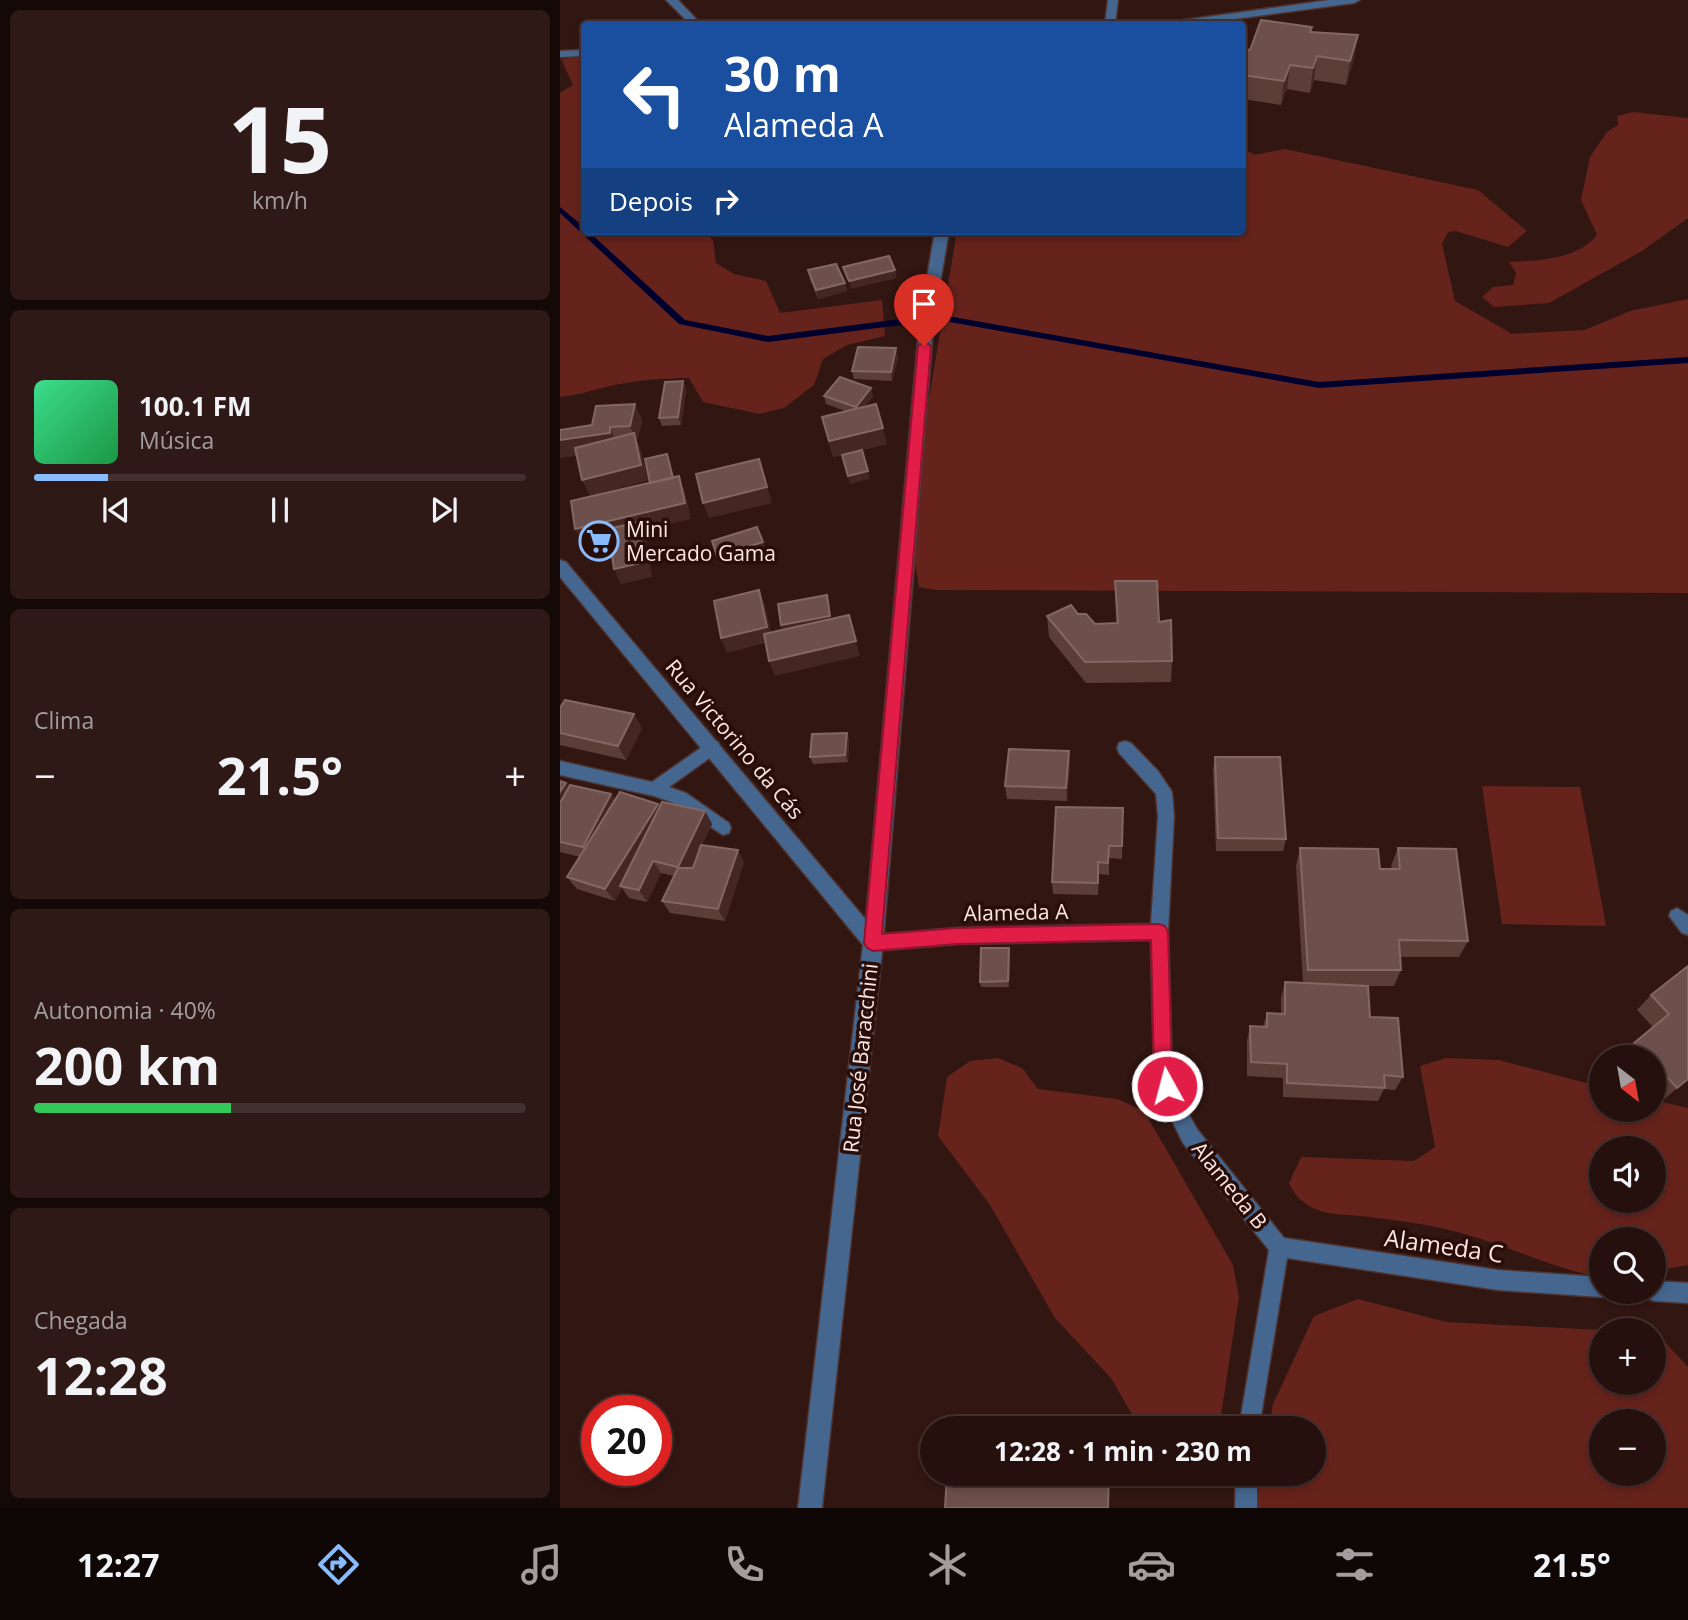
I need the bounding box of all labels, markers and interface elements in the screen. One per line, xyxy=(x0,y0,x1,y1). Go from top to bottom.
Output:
text: 30 m xyxy=(724,40,841,106)
icon: left xyxy=(609,49,700,140)
text: 15 xyxy=(228,76,332,200)
text: Alameda A xyxy=(724,103,884,146)
icon: right xyxy=(707,182,745,220)
text: Depois xyxy=(609,183,693,219)
text: km/h xyxy=(252,184,308,216)
pin xyxy=(894,274,954,346)
icon: arrive xyxy=(905,285,943,323)
text: 100.1 FM xyxy=(139,388,251,424)
text: Música xyxy=(139,424,214,456)
icon: previous xyxy=(97,491,135,529)
icon: pause xyxy=(261,491,299,529)
icon: next xyxy=(425,491,463,529)
place label: Mini Mercado Gama xyxy=(626,515,776,567)
supermarket icon: Mini Mercado Gama xyxy=(578,520,620,562)
street label: Rua Victorino da Cás xyxy=(660,653,810,825)
text: Clima xyxy=(34,704,94,736)
text: 21.5° xyxy=(217,739,343,810)
text: − xyxy=(34,749,56,801)
text: + xyxy=(504,749,526,801)
street label: Alameda A xyxy=(963,897,1069,927)
street label: Rua José Baracchini xyxy=(836,962,884,1154)
text: Autonomia · 40% xyxy=(34,994,216,1026)
text: 200 km xyxy=(34,1029,220,1100)
north arrow xyxy=(1589,1045,1666,1122)
map controls xyxy=(1589,1045,1666,1486)
position arrow xyxy=(1130,1049,1204,1123)
street label: Alameda B xyxy=(1186,1135,1274,1235)
button: sound xyxy=(1589,1136,1666,1213)
street label: Alameda C xyxy=(1382,1220,1506,1270)
button: search xyxy=(1589,1227,1666,1304)
text: Chegada xyxy=(34,1304,128,1336)
button: + xyxy=(1589,1318,1666,1395)
text: 12:28 xyxy=(34,1339,168,1410)
speed limit sign: 20 xyxy=(581,1395,672,1486)
button: − xyxy=(1589,1409,1666,1486)
text: 12:28 · 1 min · 230 m xyxy=(994,1433,1252,1469)
icon: directions xyxy=(314,1540,363,1589)
icon: music xyxy=(517,1540,566,1589)
icon: phone xyxy=(720,1540,769,1589)
icon: climate xyxy=(923,1540,972,1589)
icon: car xyxy=(1127,1540,1176,1589)
icon: filters xyxy=(1330,1540,1379,1589)
text: 12:27 xyxy=(77,1543,159,1586)
text: 21.5° xyxy=(1533,1543,1611,1586)

